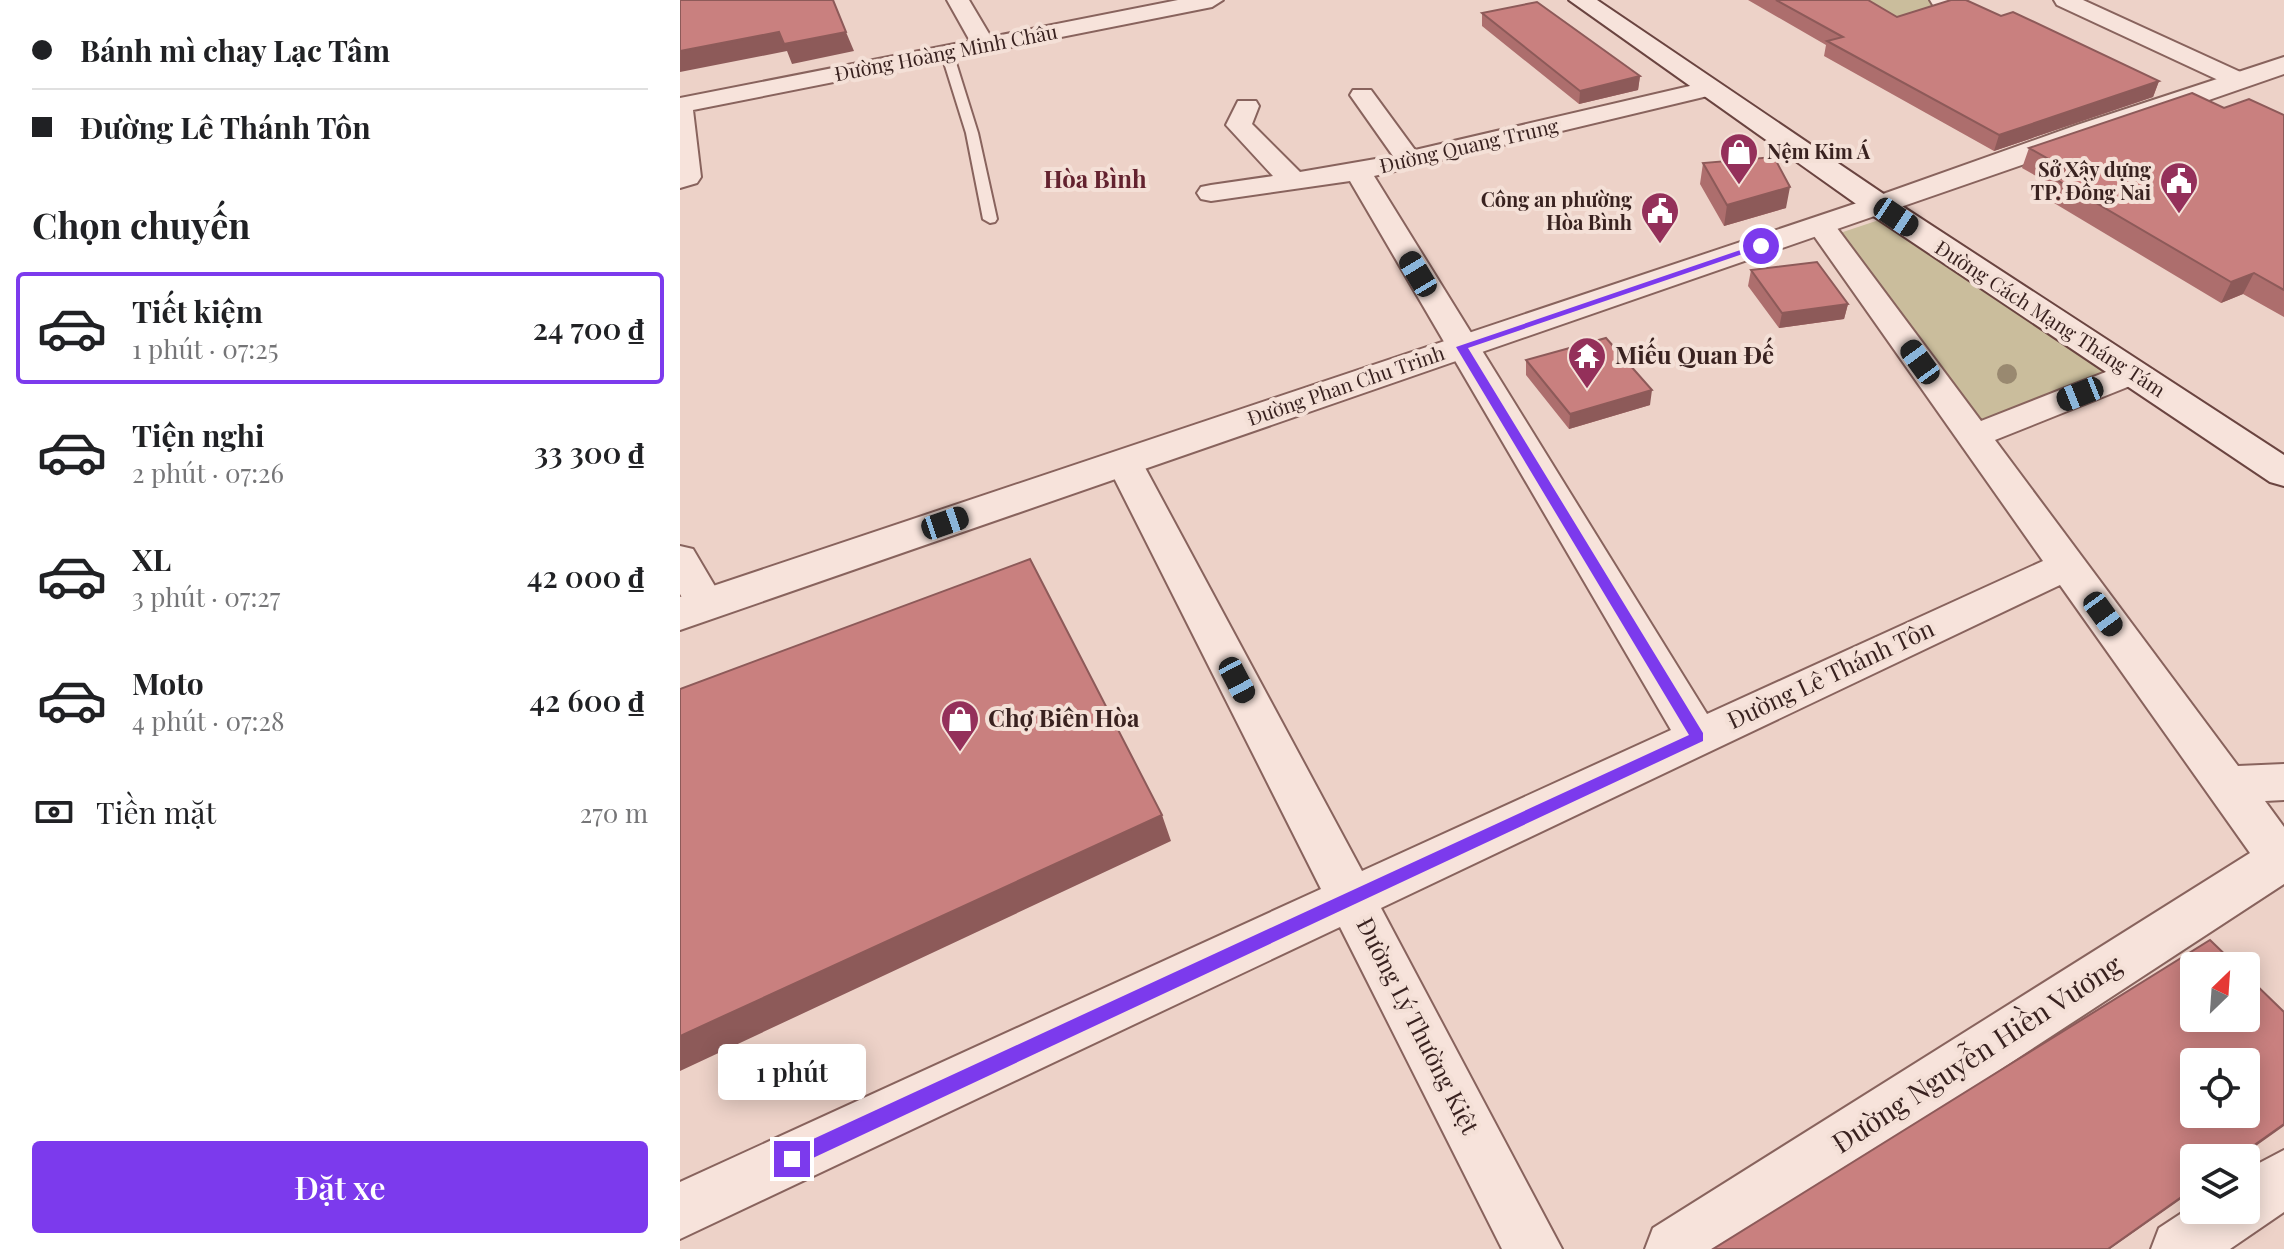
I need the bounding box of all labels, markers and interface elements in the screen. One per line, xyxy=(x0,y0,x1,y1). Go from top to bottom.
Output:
street label: Đường Hoàng Minh Châu xyxy=(832,17,1060,86)
text: Bánh mì chay Lạc Tâm xyxy=(80,30,390,70)
text: Đường Lê Thánh Tôn xyxy=(80,107,371,147)
street label: Đường Quang Trung xyxy=(1377,111,1561,178)
shop icon: Nệm Kim Á xyxy=(1718,131,1760,186)
place label: Nệm Kim Á xyxy=(1767,137,1871,164)
place label: Sở Xây dựng TP. Đồng Nai xyxy=(2031,155,2151,205)
public building icon: Sở Xây dựng TP. Đồng Nai xyxy=(2158,160,2200,215)
district label: Hòa Bình xyxy=(1043,162,1147,194)
place label: Công an phường Hòa Bình xyxy=(1481,185,1632,235)
public building icon: Công an phường Hòa Bình xyxy=(1639,190,1681,245)
car xyxy=(1869,194,1923,240)
text: Chọn chuyến xyxy=(32,200,250,248)
route start xyxy=(1743,228,1779,264)
street label: Đường Cách Mạng Tháng Tám xyxy=(1931,233,2171,403)
car xyxy=(1395,247,1441,301)
text: Tiết kiệm xyxy=(132,291,263,331)
icon: car xyxy=(36,292,108,364)
text: 24 700 ₫ xyxy=(533,308,644,348)
text: 1 phút · 07:25 xyxy=(132,331,278,366)
temple icon: Miếu Quan Đế xyxy=(1566,335,1608,390)
car xyxy=(1896,336,1944,388)
place label: Miếu Quan Đế xyxy=(1615,337,1774,370)
street label: Đường Phan Chu Trinh xyxy=(1243,338,1448,431)
car xyxy=(2053,374,2107,414)
text: Tiện nghi xyxy=(132,415,265,455)
icon: car xyxy=(36,416,108,488)
text: 33 300 ₫ xyxy=(534,432,644,472)
text: 2 phút · 07:26 xyxy=(132,455,284,490)
car xyxy=(918,504,972,542)
text: XL xyxy=(132,539,171,579)
icon: car xyxy=(36,540,108,612)
text: 42 000 ₫ xyxy=(527,556,644,596)
text: 3 phút · 07:27 xyxy=(132,579,280,614)
car xyxy=(2079,588,2127,640)
street label: Đường Lê Thánh Tôn xyxy=(1721,611,1939,735)
car xyxy=(1215,653,1259,707)
text: Moto xyxy=(132,663,204,703)
icon: car xyxy=(36,664,108,736)
text: 42 600 ₫ xyxy=(530,680,644,720)
shop icon: Chợ Biên Hòa xyxy=(939,698,981,753)
place label: Chợ Biên Hòa xyxy=(988,701,1140,733)
text: 4 phút · 07:28 xyxy=(132,703,284,738)
icon: cash xyxy=(32,790,76,834)
text: Tiền mặt xyxy=(96,792,216,832)
text: 270 m xyxy=(580,795,648,830)
street label: Đường Lý Thường Kiệt xyxy=(1350,911,1487,1139)
street label: Đường Nguyễn Hiền Vương xyxy=(1824,944,2128,1160)
north arrow xyxy=(2180,952,2260,1032)
map controls xyxy=(2180,952,2260,1224)
callout: 1 phút xyxy=(718,1043,866,1099)
button: locate xyxy=(2180,1048,2260,1128)
text: 1 phút xyxy=(756,1054,828,1089)
button: Đặt xe xyxy=(32,1141,648,1233)
route end xyxy=(774,1141,810,1177)
button: layers xyxy=(2180,1144,2260,1224)

